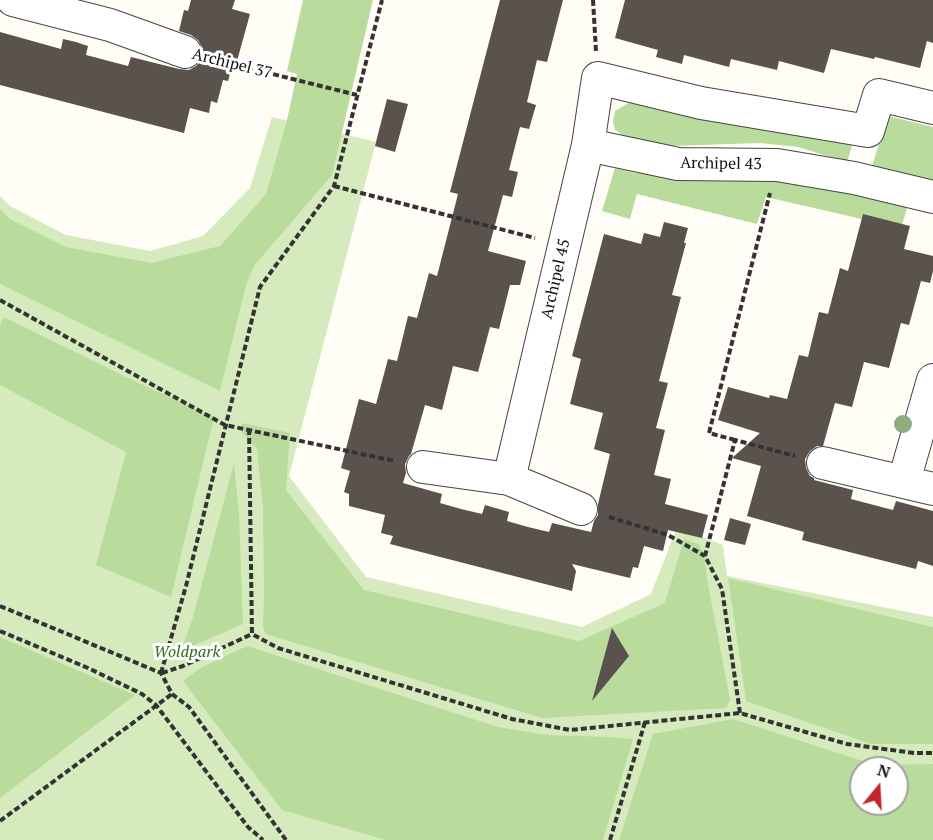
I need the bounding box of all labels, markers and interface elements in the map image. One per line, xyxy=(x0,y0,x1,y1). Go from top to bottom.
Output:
street label: Archipel 37 xyxy=(190,45,274,83)
street label: Archipel 43 xyxy=(680,154,762,174)
street label: Archipel 45 xyxy=(537,237,575,321)
park label: Woldpark xyxy=(154,642,220,662)
north arrow xyxy=(849,756,909,816)
text: N xyxy=(875,758,893,783)

